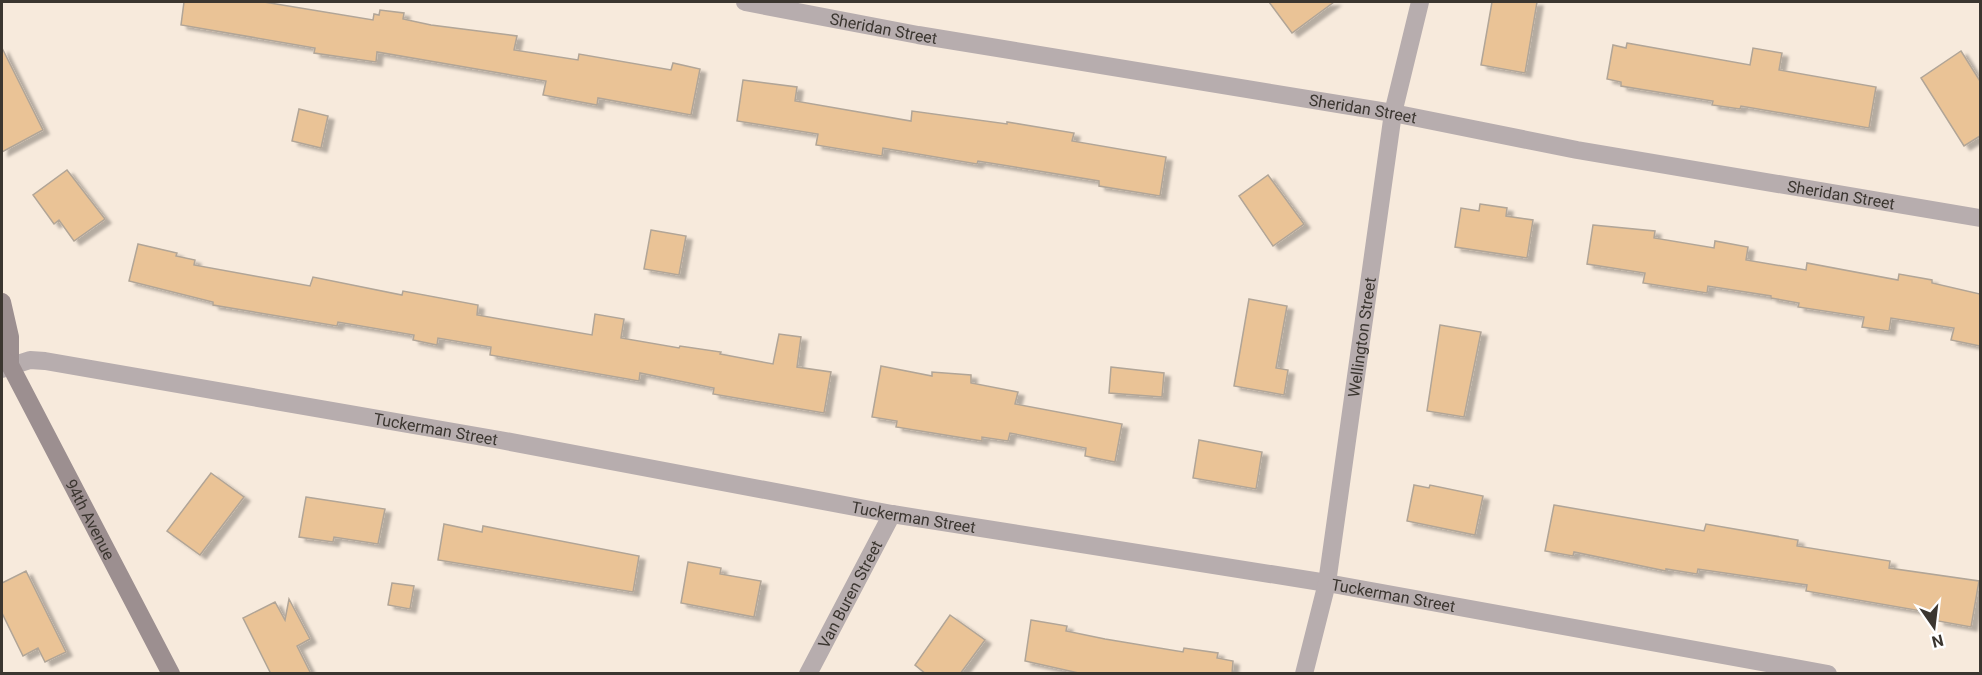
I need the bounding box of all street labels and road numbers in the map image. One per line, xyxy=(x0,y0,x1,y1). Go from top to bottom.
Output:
street label: Sheridan Street xyxy=(828,9,939,48)
street label: Sheridan Street xyxy=(1308,90,1418,127)
street label: Sheridan Street xyxy=(1786,176,1896,213)
street label: Wellington Street xyxy=(1344,276,1379,399)
street label: Tuckerman Street xyxy=(372,409,499,449)
street label: 94th Avenue xyxy=(62,476,119,563)
street label: Tuckerman Street xyxy=(850,497,977,537)
street label: Van Buren Street xyxy=(814,537,886,651)
street label: Tuckerman Street xyxy=(1330,574,1457,616)

